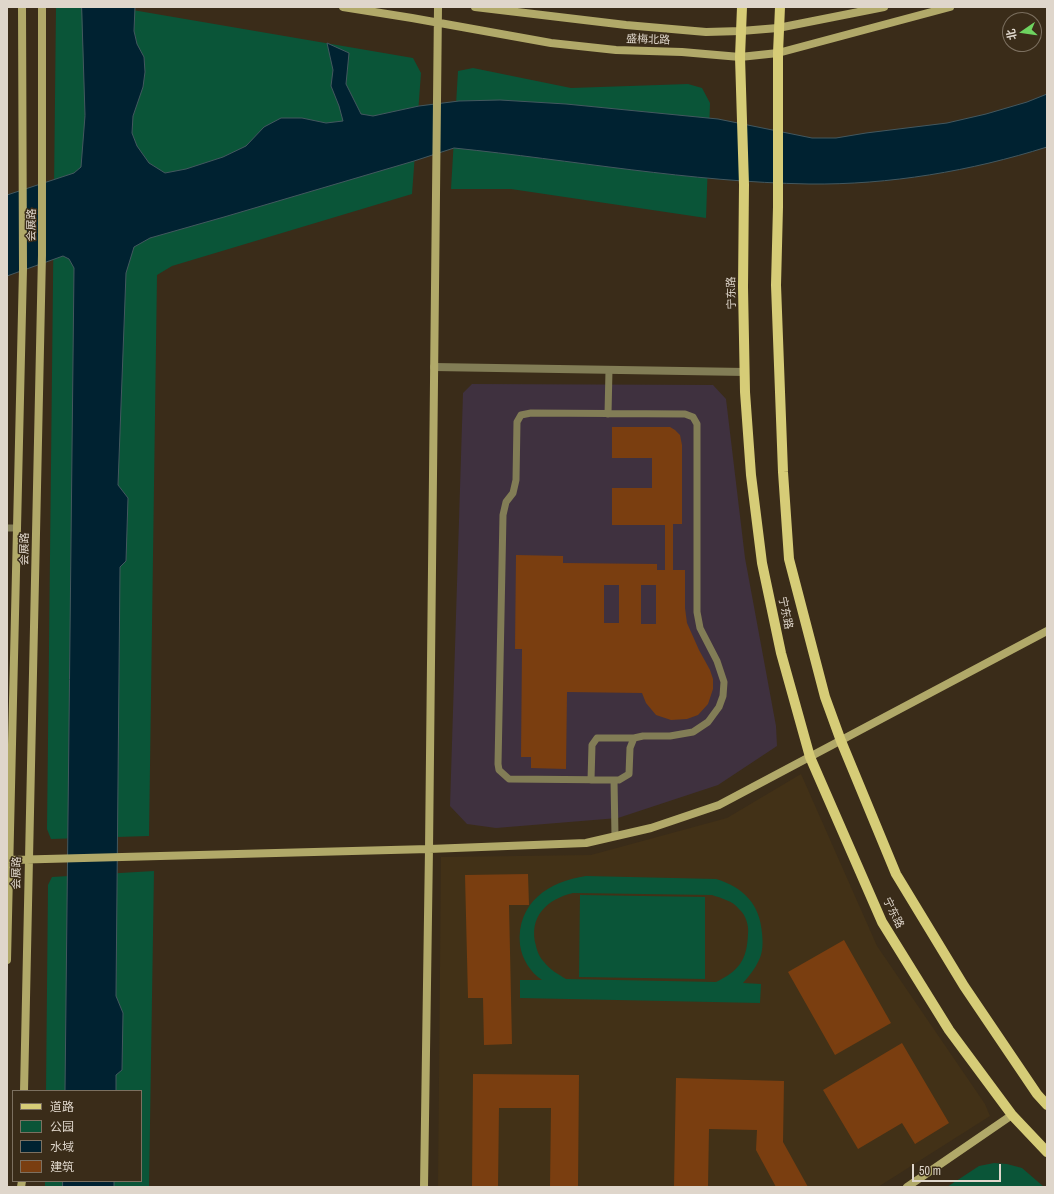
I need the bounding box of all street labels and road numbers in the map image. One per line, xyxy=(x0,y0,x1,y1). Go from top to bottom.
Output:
street label: 盛梅北路 xyxy=(626,33,670,47)
street label: 会展路 xyxy=(25,208,39,242)
street label: 宁东路 xyxy=(725,276,739,310)
street label: 会展路 xyxy=(18,532,32,566)
street label: 宁东路 xyxy=(775,595,795,631)
street label: 会展路 xyxy=(10,856,24,890)
street label: 宁东路 xyxy=(880,895,906,931)

